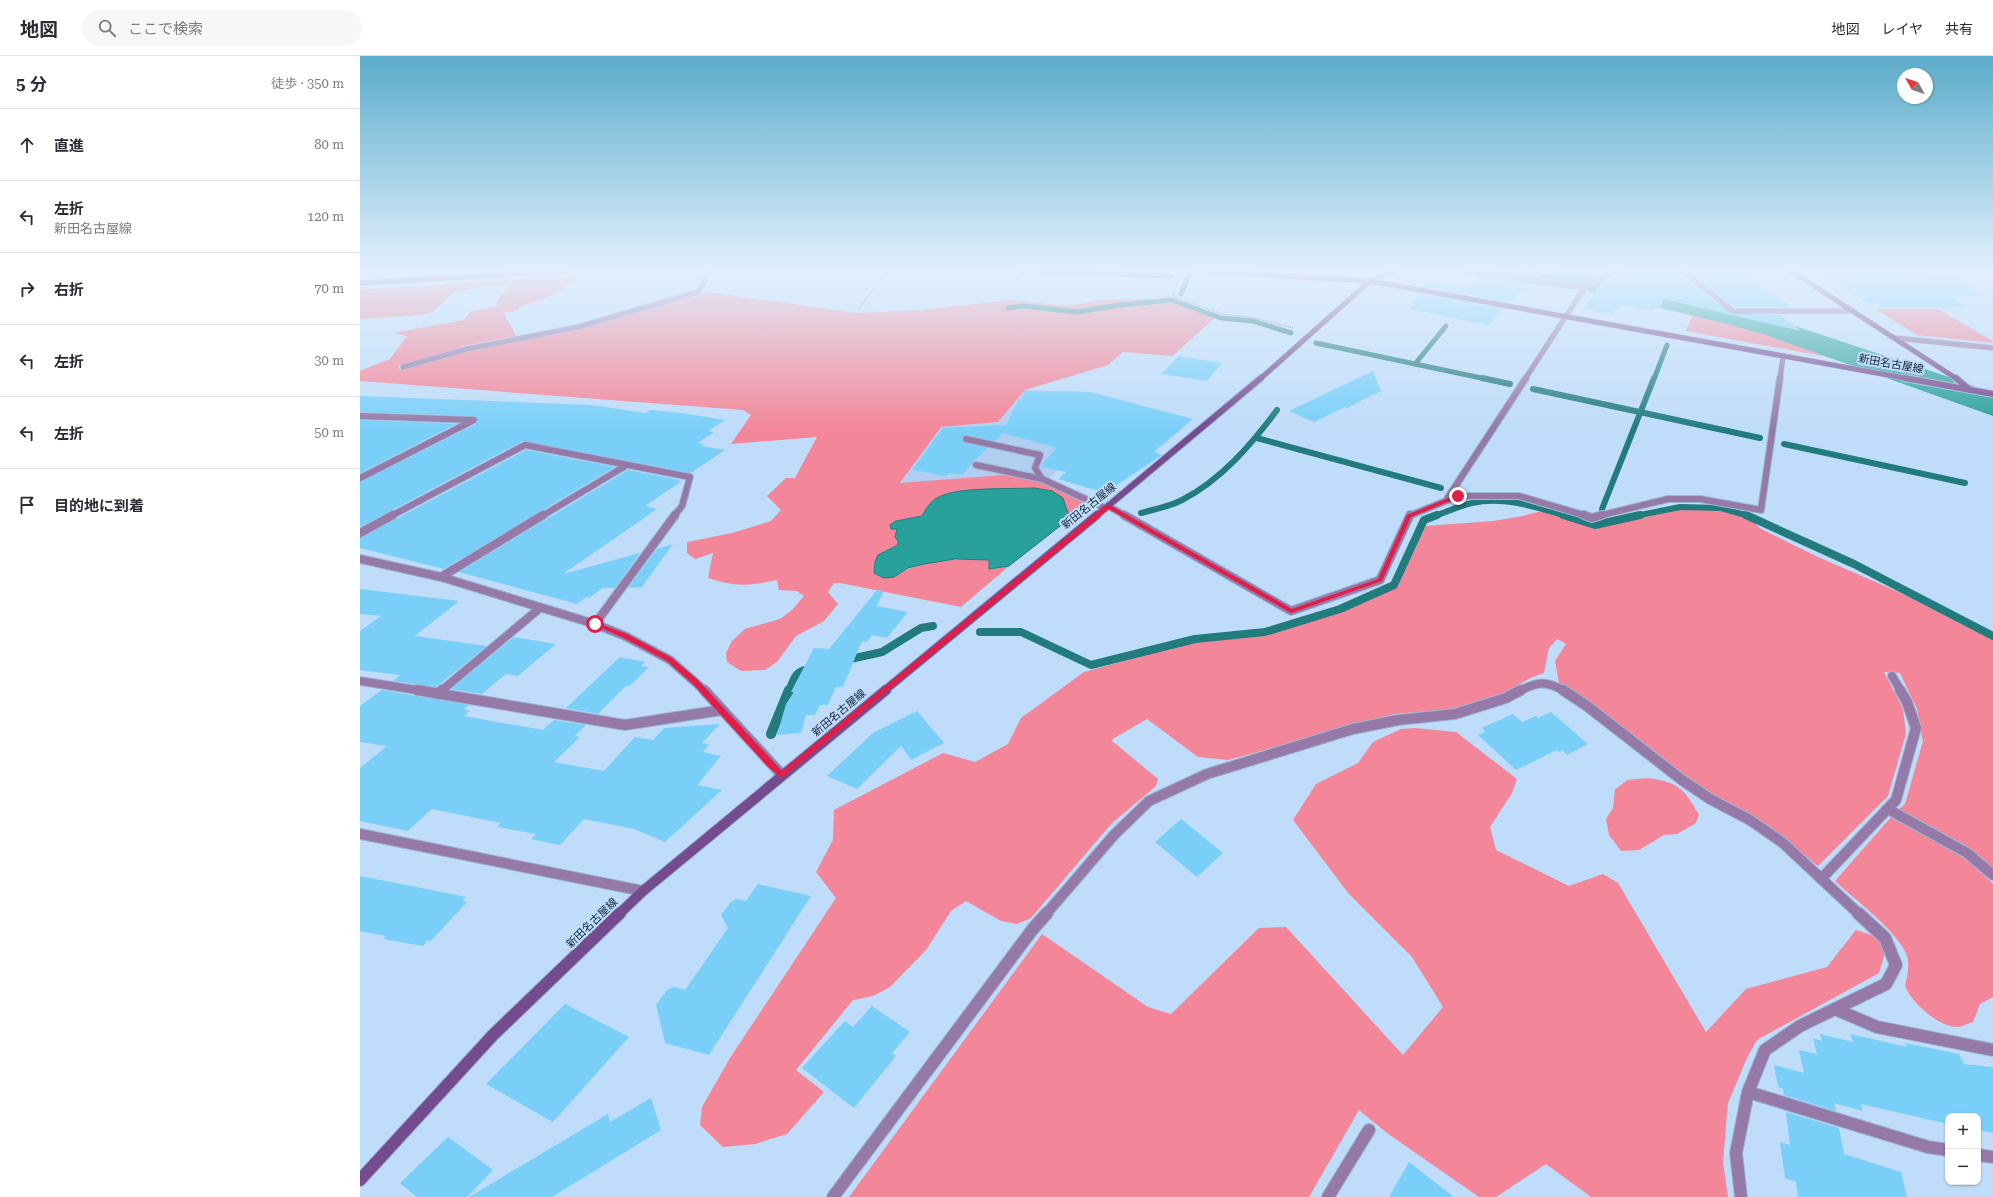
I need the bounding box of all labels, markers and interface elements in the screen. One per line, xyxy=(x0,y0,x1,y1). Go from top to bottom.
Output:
search box xyxy=(82,10,362,46)
icon: search xyxy=(96,17,118,39)
text: 地図 xyxy=(20,18,58,41)
text: ここで検索 xyxy=(128,20,203,38)
text: 地図 xyxy=(1831,21,1859,37)
text: レイヤ xyxy=(1881,21,1923,37)
text: 共有 xyxy=(1945,21,1973,37)
north arrow xyxy=(1897,68,1933,104)
text: 5 分 xyxy=(16,74,47,94)
text: 徒歩 · 350 m xyxy=(271,76,344,91)
icon: ahead xyxy=(16,134,38,156)
text: 直進 xyxy=(54,137,84,155)
text: 80 m xyxy=(314,137,344,152)
text: 左折 xyxy=(54,200,84,218)
icon: left xyxy=(16,206,38,228)
text: 120 m xyxy=(307,209,344,224)
text: 新田名古屋線 xyxy=(54,221,132,236)
icon: right xyxy=(16,278,38,300)
text: 右折 xyxy=(54,281,84,299)
text: 70 m xyxy=(314,281,344,296)
icon: left xyxy=(16,350,38,372)
street label: 新田名古屋線 xyxy=(1857,352,1925,376)
text: 左折 xyxy=(54,353,84,371)
text: 30 m xyxy=(314,353,344,368)
icon: left xyxy=(16,422,38,444)
text: 左折 xyxy=(54,425,84,443)
text: 50 m xyxy=(314,425,344,440)
street label: 新田名古屋線 xyxy=(1059,480,1119,532)
route end xyxy=(1449,487,1467,505)
icon: arrive xyxy=(16,494,38,516)
text: 目的地に到着 xyxy=(54,497,144,515)
route start xyxy=(586,615,604,633)
street label: 新田名古屋線 xyxy=(810,687,868,739)
street label: 新田名古屋線 xyxy=(564,895,620,951)
map controls xyxy=(1945,1113,1981,1185)
button: + xyxy=(1945,1113,1981,1149)
button: − xyxy=(1945,1149,1981,1185)

